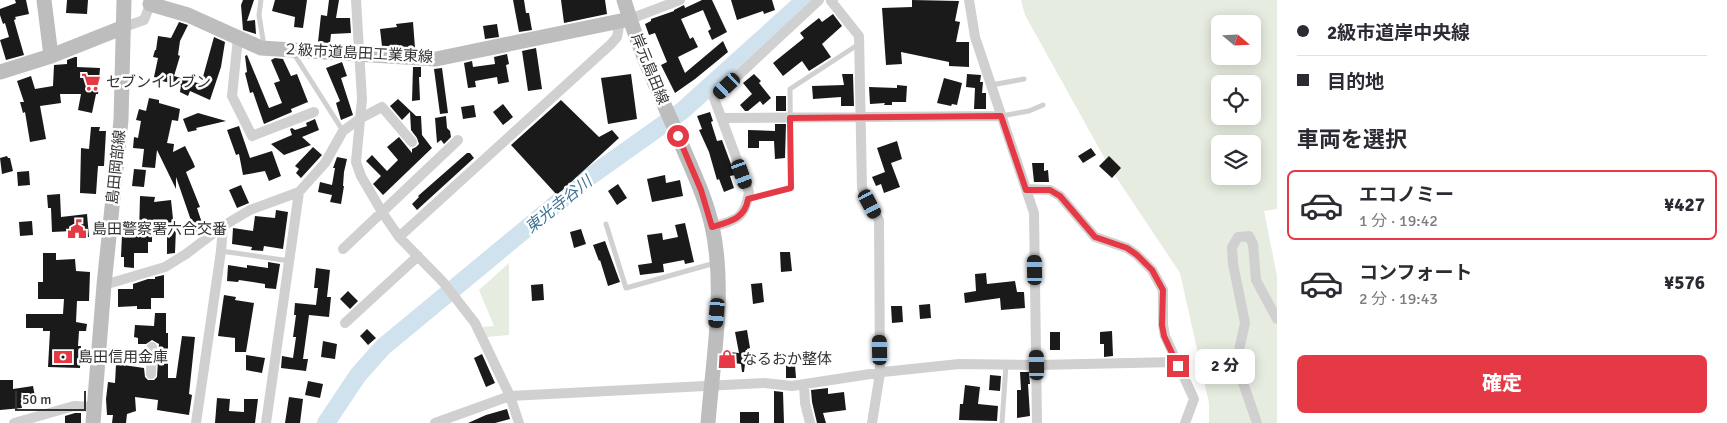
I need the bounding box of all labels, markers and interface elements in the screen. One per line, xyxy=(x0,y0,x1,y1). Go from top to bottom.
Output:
north arrow xyxy=(1211,15,1261,65)
map controls xyxy=(1211,15,1261,185)
text: 2級市道岸中央線 xyxy=(1327,21,1470,45)
street label: 岸元島田線 xyxy=(628,31,672,107)
street label: ２級市道島田工業東線 xyxy=(283,40,433,66)
car xyxy=(710,70,743,102)
text: 目的地 xyxy=(1327,70,1384,94)
supermarket icon: セブンイレブン xyxy=(80,71,102,93)
place label: セブンイレブン xyxy=(106,73,211,91)
button: locate xyxy=(1211,75,1261,125)
route start xyxy=(667,125,689,147)
text: 車両を選択 xyxy=(1297,126,1407,153)
street label: 島田岡部線 xyxy=(103,129,129,205)
button: layers xyxy=(1211,135,1261,185)
car xyxy=(729,157,754,191)
water label: 東光寺谷川 xyxy=(521,171,598,238)
icon: car xyxy=(1299,183,1344,228)
text: エコノミー xyxy=(1359,183,1454,207)
car xyxy=(856,187,883,221)
text: ¥427 xyxy=(1664,193,1705,217)
text: 1 分 · 19:42 xyxy=(1359,211,1438,231)
public building icon: 島田警察署六合交番 xyxy=(66,218,88,240)
place label: 島田警察署六合交番 xyxy=(92,220,227,238)
car xyxy=(1027,255,1042,285)
icon: car xyxy=(1299,261,1344,306)
text: コンフォート xyxy=(1359,261,1472,285)
text: ¥576 xyxy=(1664,271,1705,295)
text: 2 分 · 19:43 xyxy=(1359,289,1438,309)
car xyxy=(708,297,725,329)
car xyxy=(872,335,887,365)
bank icon: 島田信用金庫 xyxy=(52,346,74,368)
place label: 島田信用金庫 xyxy=(78,348,168,366)
shop icon: なるおか整体 xyxy=(716,348,738,370)
callout: 2 分 xyxy=(1196,348,1256,384)
place label: なるおか整体 xyxy=(742,350,832,368)
car xyxy=(1029,350,1044,380)
route end xyxy=(1167,355,1189,377)
button: 確定 xyxy=(1297,355,1707,413)
text: 2 分 xyxy=(1211,356,1239,376)
scale bar xyxy=(15,388,86,411)
text: 50 m xyxy=(22,391,51,408)

